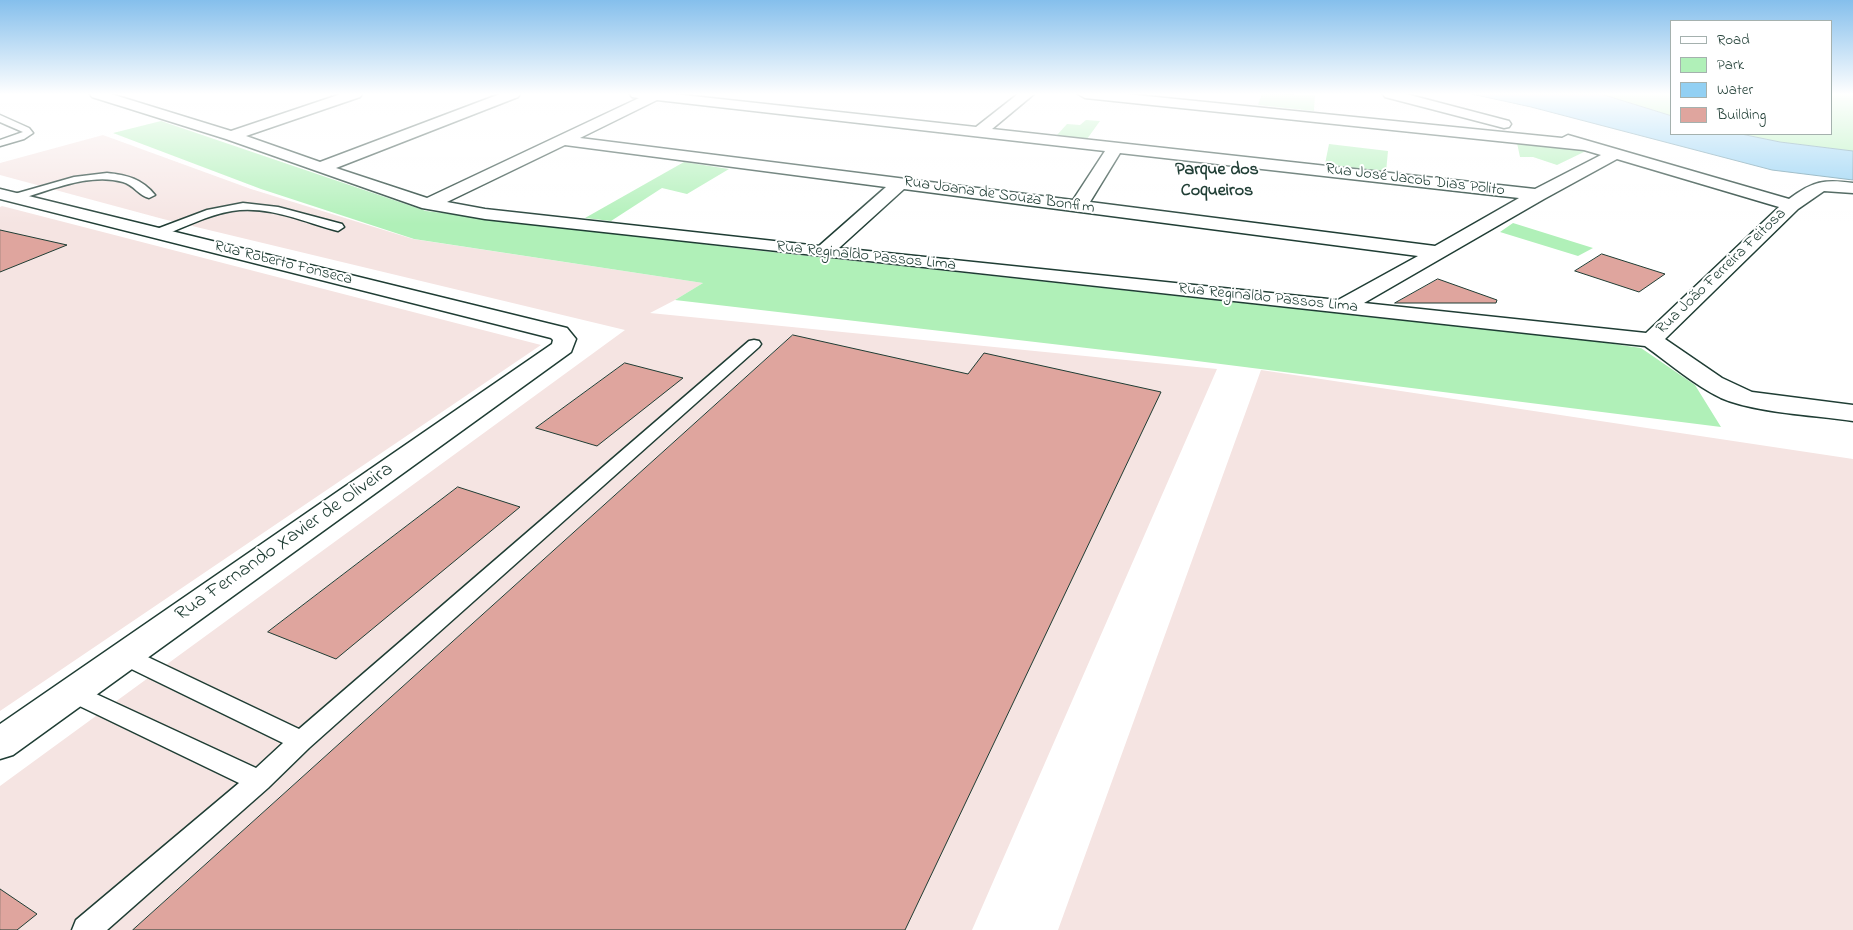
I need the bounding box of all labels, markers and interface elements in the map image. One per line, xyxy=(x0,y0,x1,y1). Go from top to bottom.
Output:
legend xyxy=(1670,20,1833,135)
text: Road xyxy=(1717,29,1750,51)
text: Park xyxy=(1717,54,1744,76)
text: Water xyxy=(1717,79,1753,101)
text: Building xyxy=(1717,104,1766,126)
district label: Parque dos Coqueiros xyxy=(1175,160,1259,202)
street label: Rua José Jacob Dias Polito xyxy=(1324,160,1506,202)
street label: Rua Joana de Souza Bonfim xyxy=(902,173,1096,219)
street label: Rua João Ferreira Feitosa xyxy=(1653,205,1791,339)
street label: Rua Roberto Fonseca xyxy=(212,238,354,290)
street label: Rua Reginaldo Passos Lima xyxy=(775,238,957,276)
street label: Rua Reginaldo Passos Lima xyxy=(1177,280,1359,318)
street label: Rua Fernando Xavier de Oliveira xyxy=(171,458,399,628)

